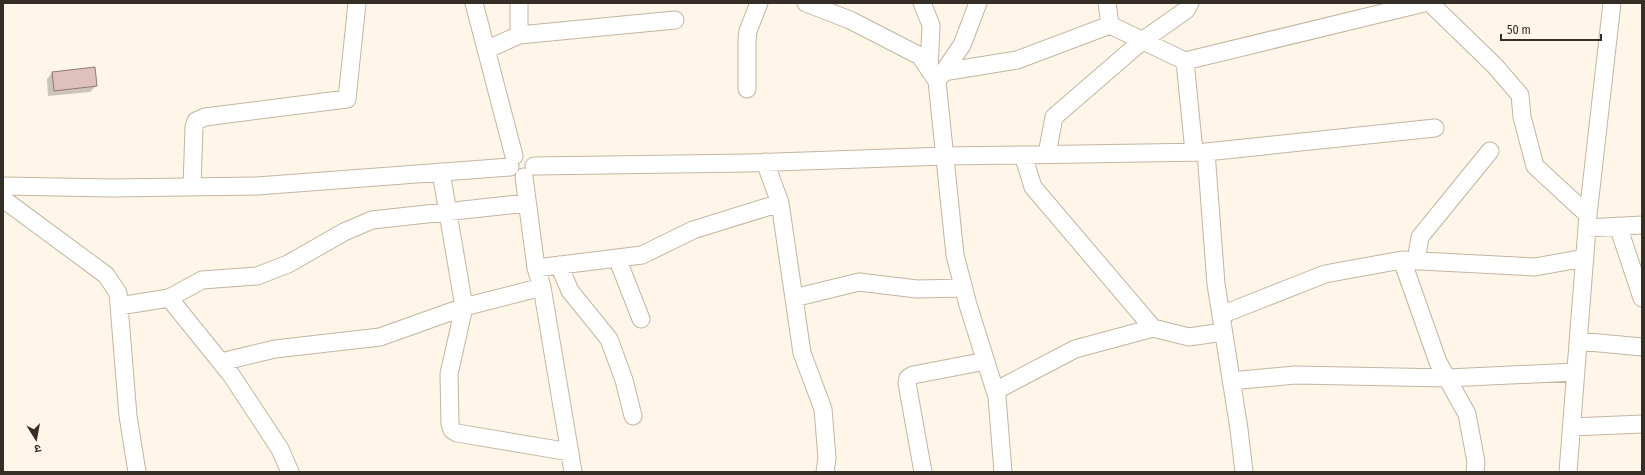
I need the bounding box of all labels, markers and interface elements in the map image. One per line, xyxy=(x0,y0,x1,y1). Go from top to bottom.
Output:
scale bar xyxy=(1501,16,1601,42)
text: 50 m xyxy=(1507,23,1531,37)
north arrow xyxy=(16,419,56,459)
text: उ xyxy=(33,441,42,455)

